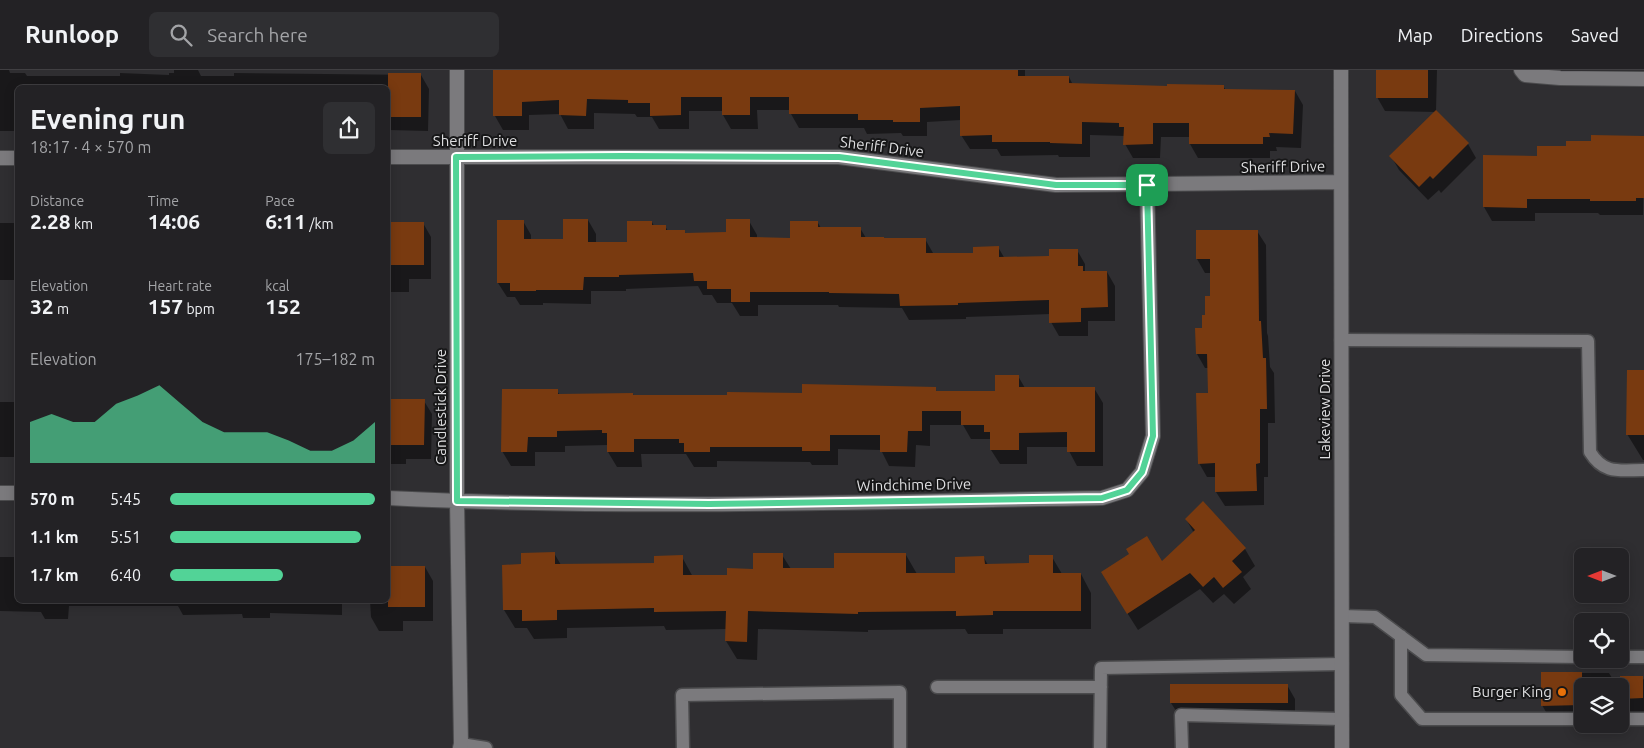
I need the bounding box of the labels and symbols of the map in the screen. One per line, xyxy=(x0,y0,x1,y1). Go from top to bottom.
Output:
street label: Sheriff Drive xyxy=(433,132,517,149)
street label: Sheriff Drive xyxy=(839,133,925,160)
street label: Sheriff Drive xyxy=(1241,157,1325,176)
pin xyxy=(1126,164,1168,206)
street label: Candlestick Drive xyxy=(432,349,449,465)
street label: Lakeview Drive xyxy=(1316,359,1333,459)
street label: Windchime Drive xyxy=(857,475,971,494)
north arrow xyxy=(1574,548,1629,602)
place label: Burger King xyxy=(1472,683,1552,700)
marker: Burger King xyxy=(1556,686,1568,698)

